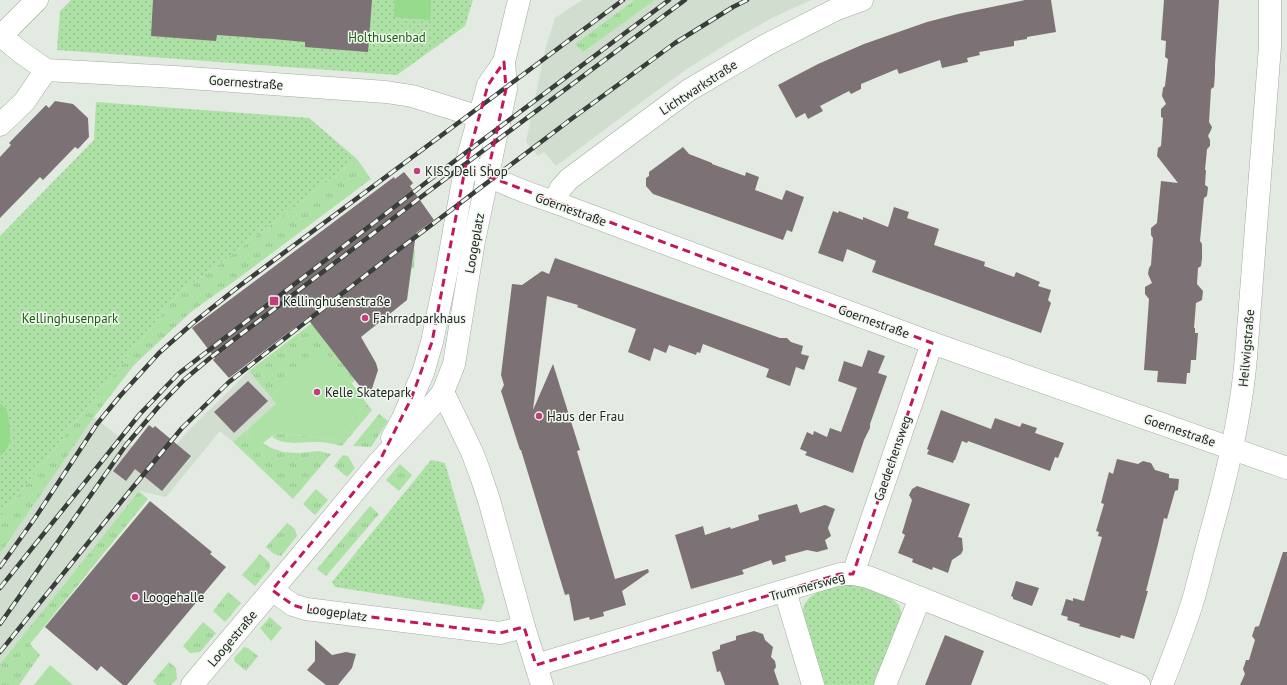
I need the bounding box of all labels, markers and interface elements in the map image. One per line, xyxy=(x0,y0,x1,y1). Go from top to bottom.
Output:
park label: Holthusenbad xyxy=(348,29,426,46)
street label: Lichtwarkstraße xyxy=(656,56,740,119)
street label: Goernestraße xyxy=(208,71,284,94)
place label: KISS Deli Shop xyxy=(425,163,508,180)
marker: KISS Deli Shop xyxy=(412,166,422,176)
street label: Goernestraße xyxy=(533,189,609,230)
street label: Loogeplatz xyxy=(461,211,488,275)
place label: Kellinghusenstraße xyxy=(283,293,390,310)
marker: Kellinghusenstraße xyxy=(268,295,280,307)
street label: Goernestraße xyxy=(836,301,912,342)
street label: Heilwigstraße xyxy=(1235,309,1258,387)
park label: Kellinghusenpark xyxy=(22,310,119,327)
place label: Fahrradparkhaus xyxy=(373,310,466,327)
marker: Fahrradparkhaus xyxy=(360,313,370,323)
place label: Kelle Skatepark xyxy=(325,384,412,401)
marker: Kelle Skatepark xyxy=(312,387,322,397)
place label: Haus der Frau xyxy=(547,408,624,425)
street label: Goernestraße xyxy=(1142,410,1218,451)
marker: Haus der Frau xyxy=(534,411,544,421)
street label: Gaedechensweg xyxy=(870,413,915,503)
street label: Trummersweg xyxy=(767,568,847,605)
place label: Loogehalle xyxy=(143,589,204,606)
marker: Loogehalle xyxy=(130,592,140,602)
street label: Loogeplatz xyxy=(306,600,368,625)
street label: Loogestraße xyxy=(204,607,261,670)

